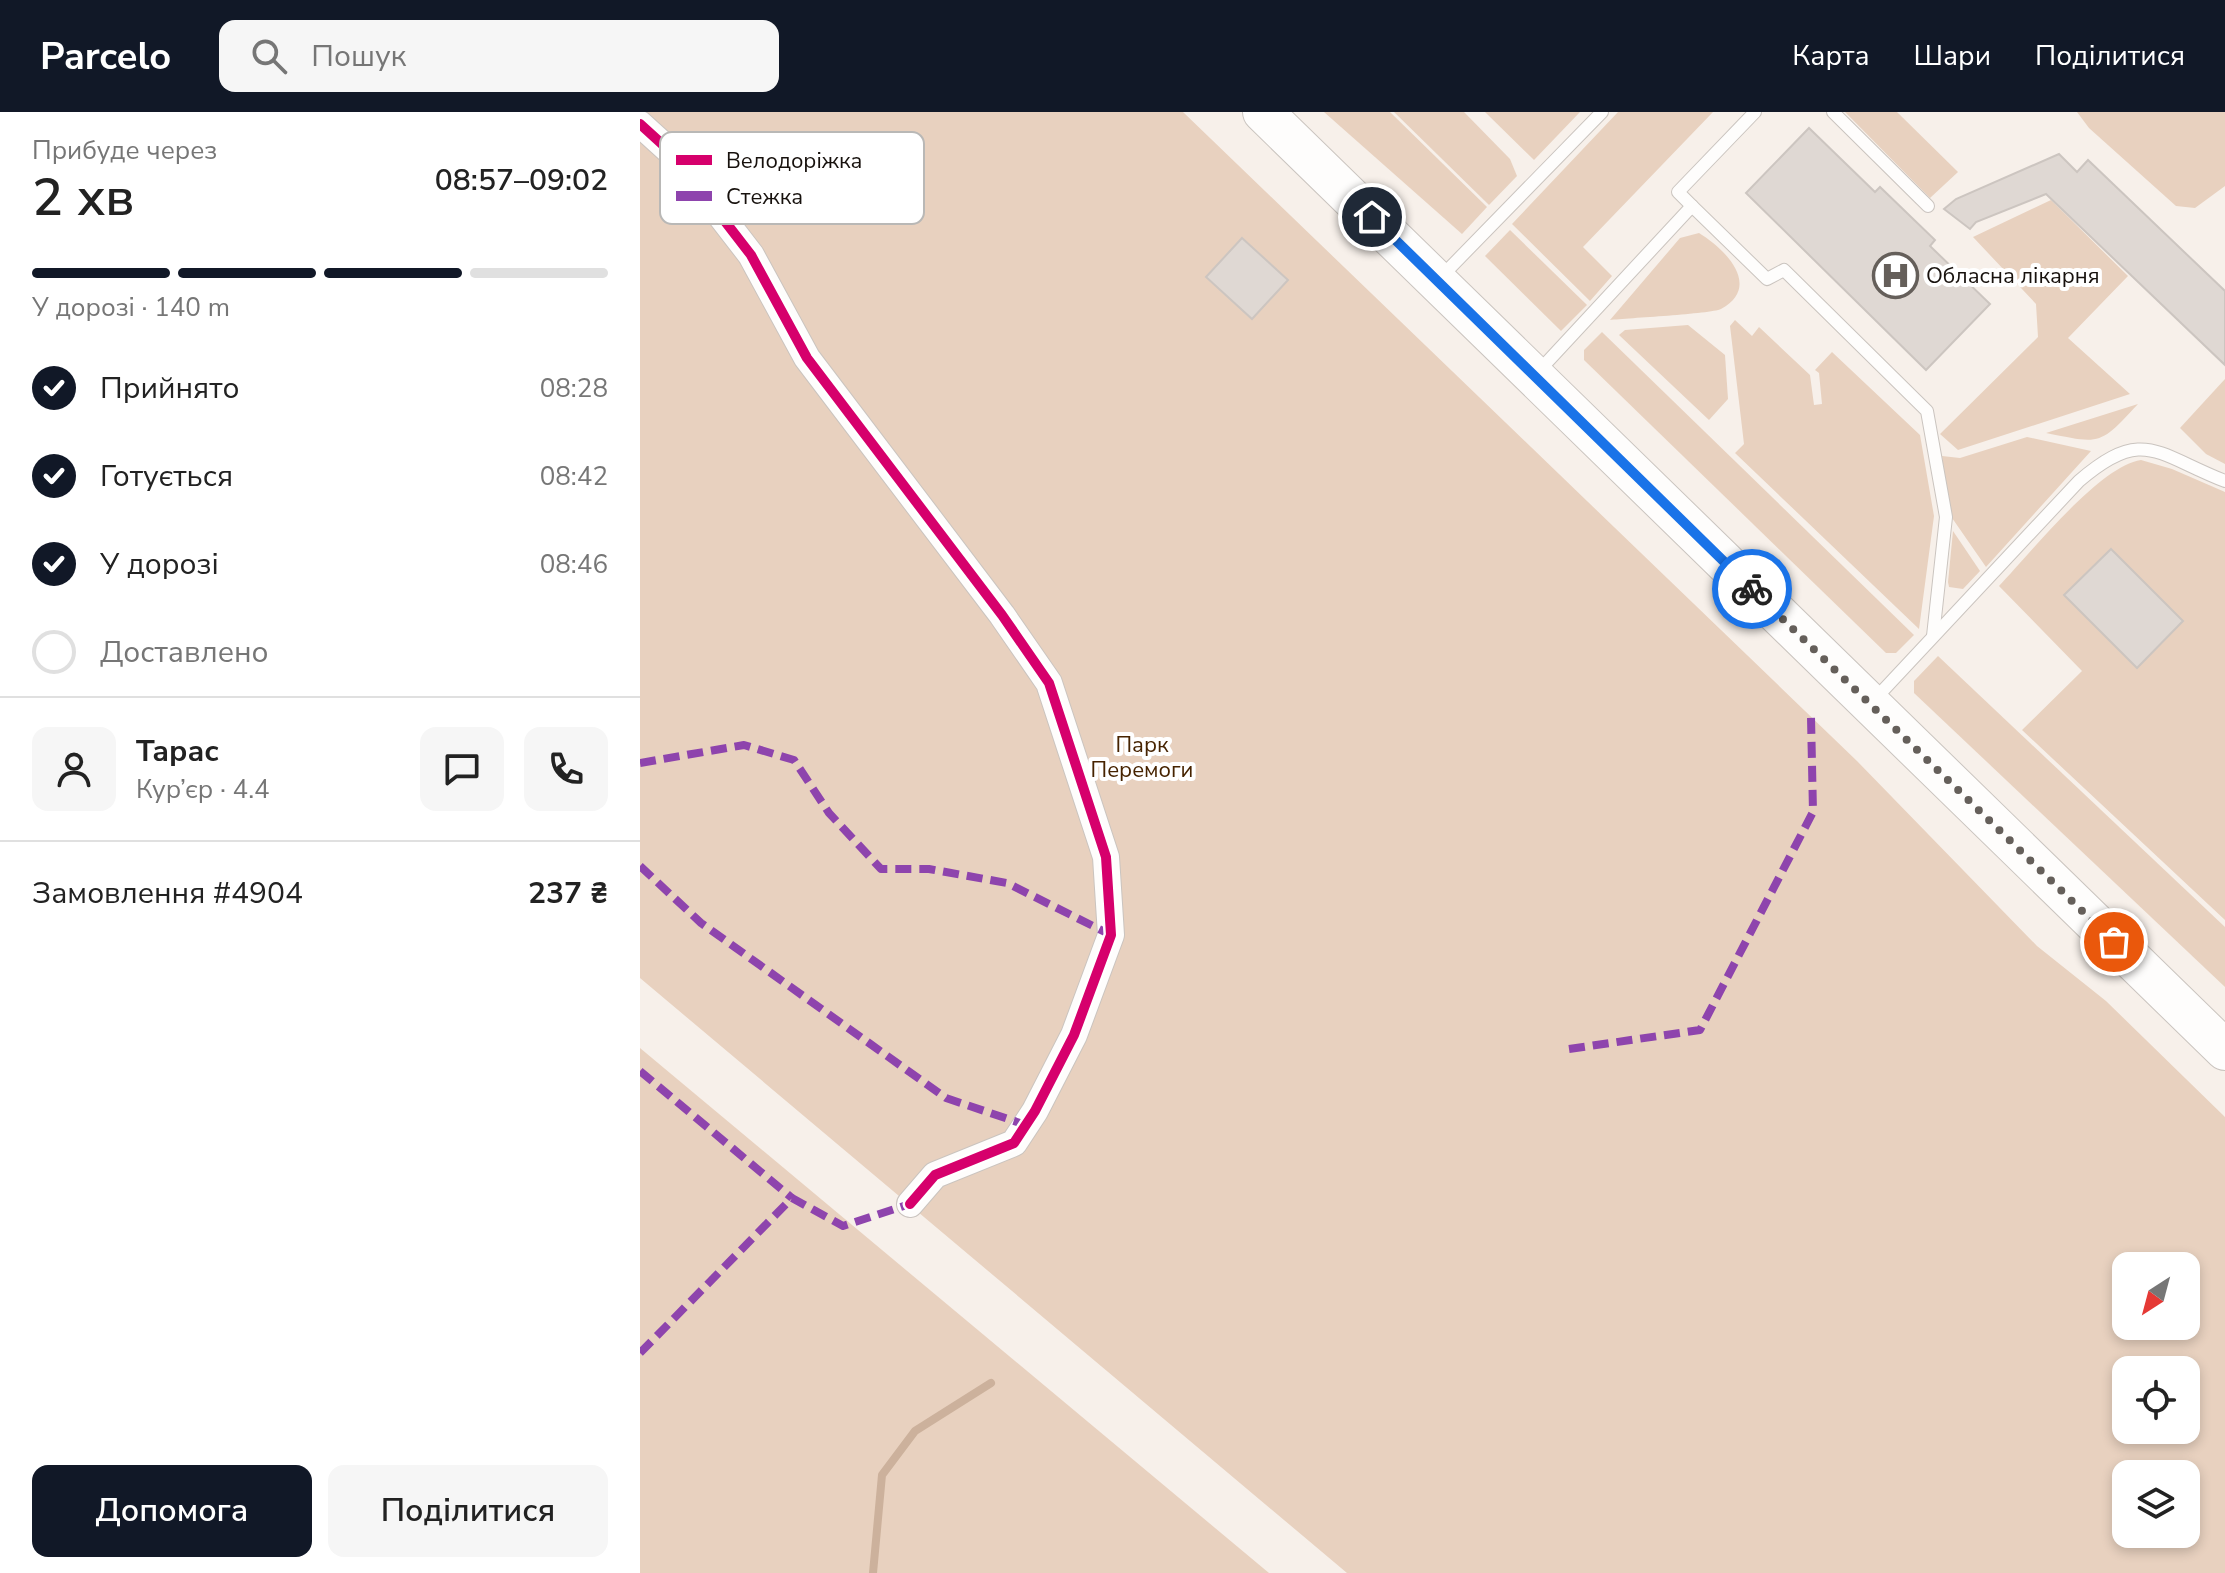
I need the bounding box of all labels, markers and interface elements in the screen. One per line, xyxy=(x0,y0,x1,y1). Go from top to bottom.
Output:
search box xyxy=(219,20,779,92)
text: Parcelo xyxy=(40,31,171,82)
icon: search xyxy=(247,34,291,78)
text: Пошук xyxy=(311,36,406,77)
text: Карта xyxy=(1792,37,1870,75)
text: Шари xyxy=(1914,37,1991,75)
text: Поділитися xyxy=(2035,37,2185,75)
legend xyxy=(660,132,924,224)
text: Прибуде через xyxy=(32,133,217,168)
text: Велодоріжка xyxy=(726,146,862,176)
text: 08:57–09:02 xyxy=(435,160,608,201)
text: 2 хв xyxy=(32,162,134,233)
text: Стежка xyxy=(726,182,803,212)
pin xyxy=(1338,183,1406,251)
icon: home xyxy=(1350,195,1394,239)
hospital icon: Обласна лікарня xyxy=(1871,251,1919,299)
place label: Обласна лікарня xyxy=(1926,261,2100,291)
text: У дорозі · 140 m xyxy=(32,290,230,325)
icon: check xyxy=(32,366,76,410)
text: Прийнято xyxy=(100,368,240,409)
text: 08:28 xyxy=(540,371,608,406)
icon: check xyxy=(32,454,76,498)
text: Готується xyxy=(100,456,233,497)
text: 08:42 xyxy=(540,459,608,494)
icon: check xyxy=(32,542,76,586)
text: У дорозі xyxy=(100,544,219,585)
text: 08:46 xyxy=(540,547,608,582)
courier xyxy=(1712,549,1792,629)
icon: bike xyxy=(1730,567,1774,611)
text: Доставлено xyxy=(100,632,268,673)
button: person xyxy=(32,727,116,811)
button: chat xyxy=(420,727,504,811)
button: phone xyxy=(524,727,608,811)
park label: Парк Перемоги xyxy=(1091,730,1193,785)
text: Тарас xyxy=(136,731,219,772)
text: Кур’єр · 4.4 xyxy=(136,772,270,807)
text: Замовлення #4904 xyxy=(32,873,303,914)
text: 237 ₴ xyxy=(528,873,608,914)
pin xyxy=(2080,908,2148,976)
icon: bag xyxy=(2092,920,2136,964)
north arrow xyxy=(2112,1252,2200,1340)
map controls xyxy=(2112,1252,2200,1548)
button: locate xyxy=(2112,1356,2200,1444)
button: layers xyxy=(2112,1460,2200,1548)
button: Допомога xyxy=(32,1465,312,1557)
button: Поділитися xyxy=(328,1465,608,1557)

